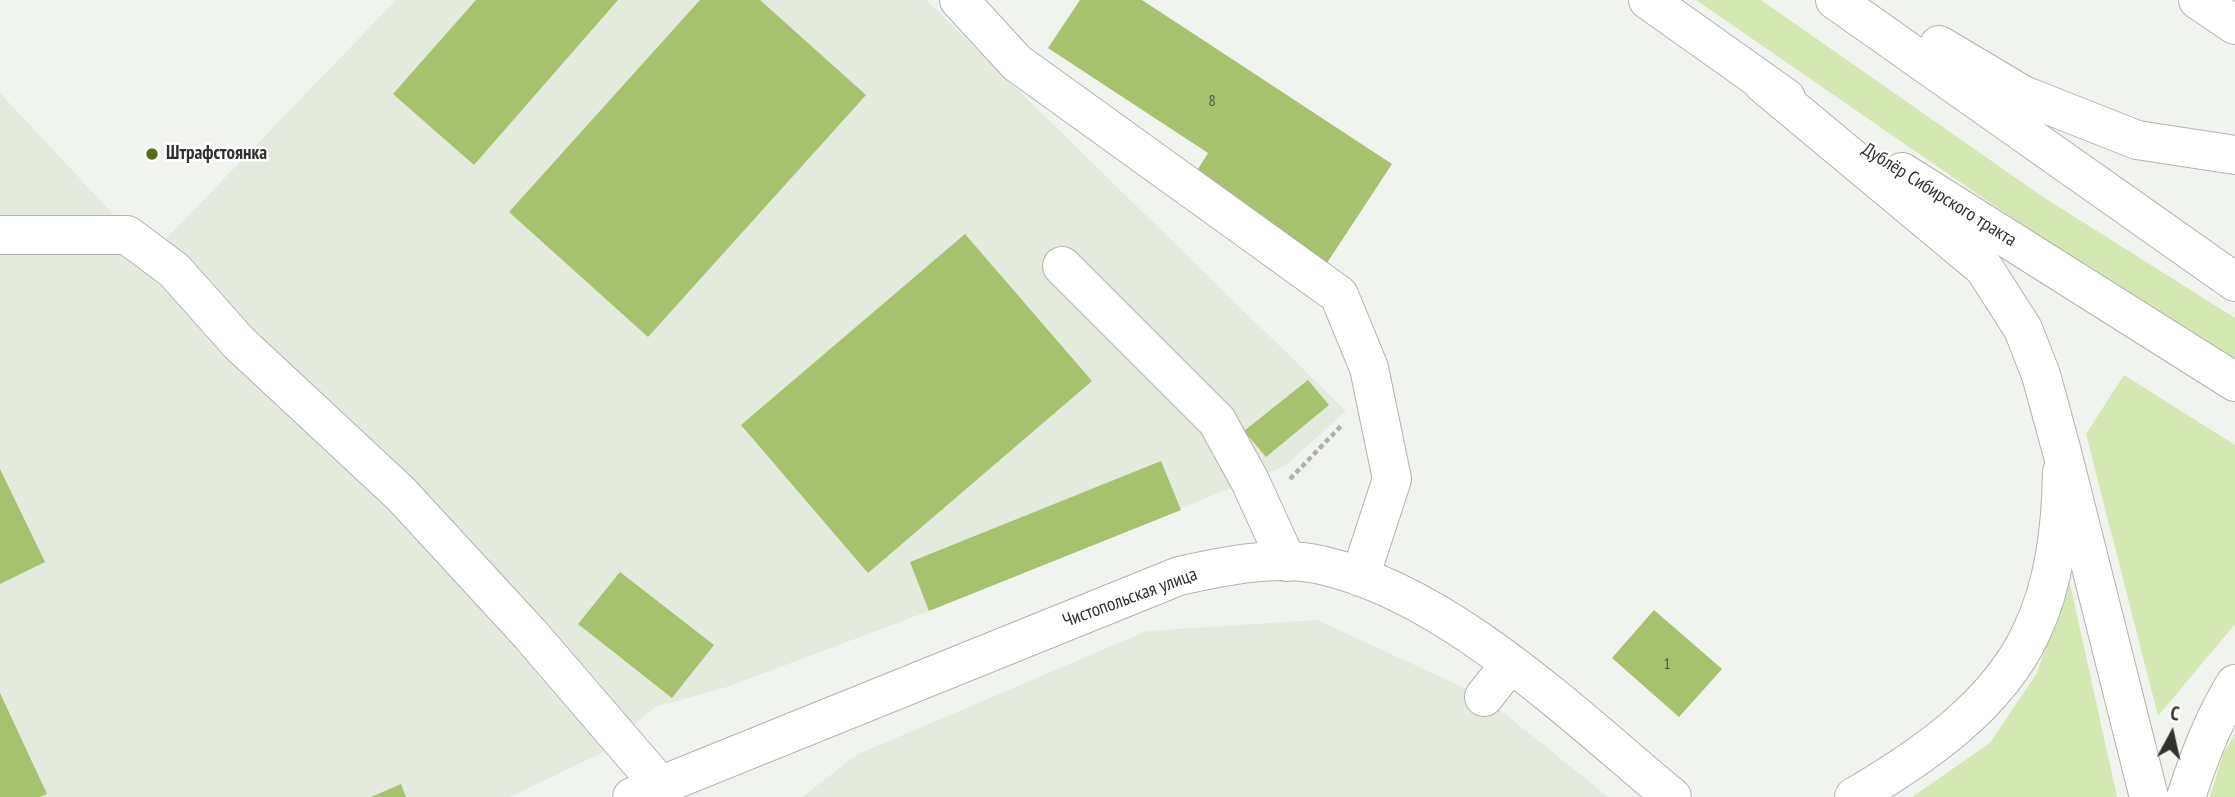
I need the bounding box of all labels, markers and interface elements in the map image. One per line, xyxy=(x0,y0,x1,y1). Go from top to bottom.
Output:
house number: 8 xyxy=(1208,91,1216,111)
street label: Дублёр Сибирского тракта xyxy=(1858,138,2020,252)
place label: Штрафстоянка xyxy=(166,143,267,165)
marker: Штрафстоянка xyxy=(144,146,160,162)
street label: Чистопольская улица xyxy=(1060,563,1200,633)
house number: 1 xyxy=(1663,654,1671,674)
north arrow xyxy=(2137,699,2207,769)
text: С xyxy=(2169,701,2181,726)

